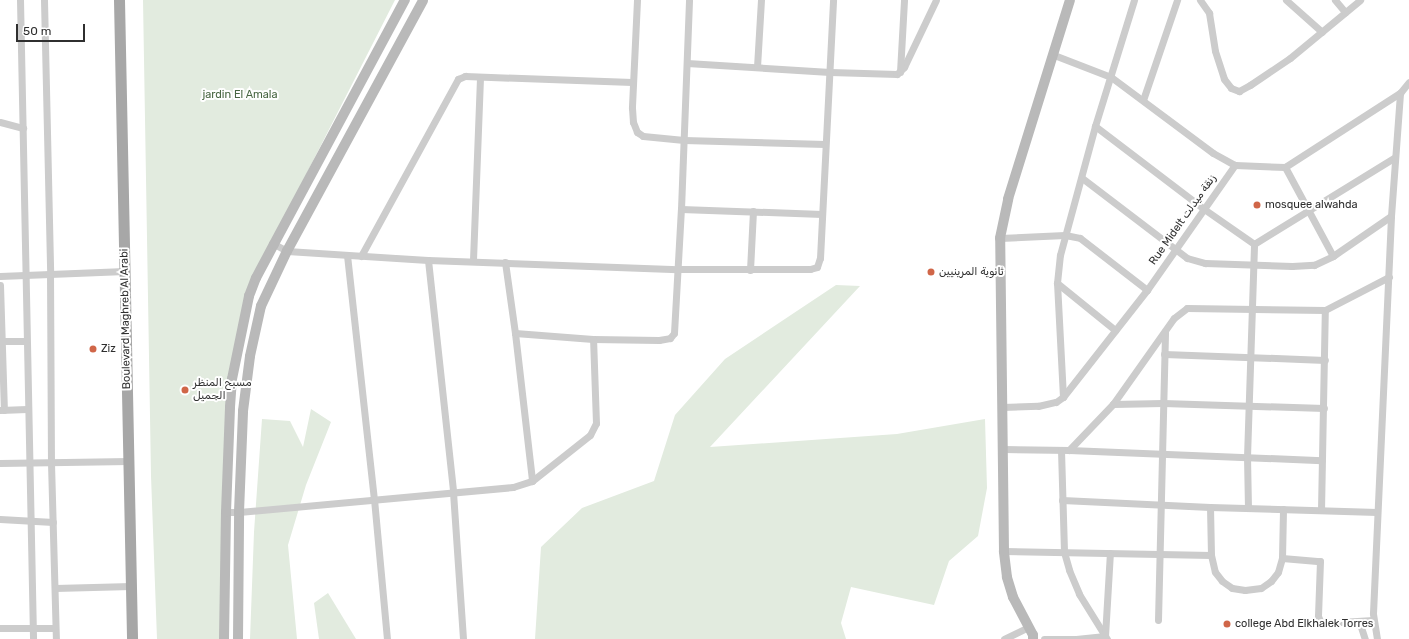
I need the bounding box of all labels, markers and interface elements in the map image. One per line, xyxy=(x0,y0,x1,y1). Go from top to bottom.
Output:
scale bar xyxy=(18,16,87,42)
text: 50 m xyxy=(23,24,51,38)
park label: jardin El Amala xyxy=(202,88,278,102)
street label: Rue Midelt زنقة ميدلت xyxy=(1147,172,1219,268)
place label: mosquee alwahda xyxy=(1265,198,1358,212)
marker: mosquee alwahda xyxy=(1252,200,1262,210)
street label: Boulevard Maghreb Al Arabi xyxy=(118,248,134,390)
place label: ثانوية المرينيين xyxy=(939,265,1004,279)
marker: ثانوية المرينيين xyxy=(926,267,936,277)
place label: Ziz xyxy=(101,342,116,356)
marker: Ziz xyxy=(88,344,98,354)
place label: مسبح المنظر الجميل xyxy=(193,377,251,403)
marker: مسبح المنظر الجميل xyxy=(180,385,190,395)
place label: college Abd Elkhalek Torres xyxy=(1235,617,1374,631)
marker: college Abd Elkhalek Torres xyxy=(1222,619,1232,629)

